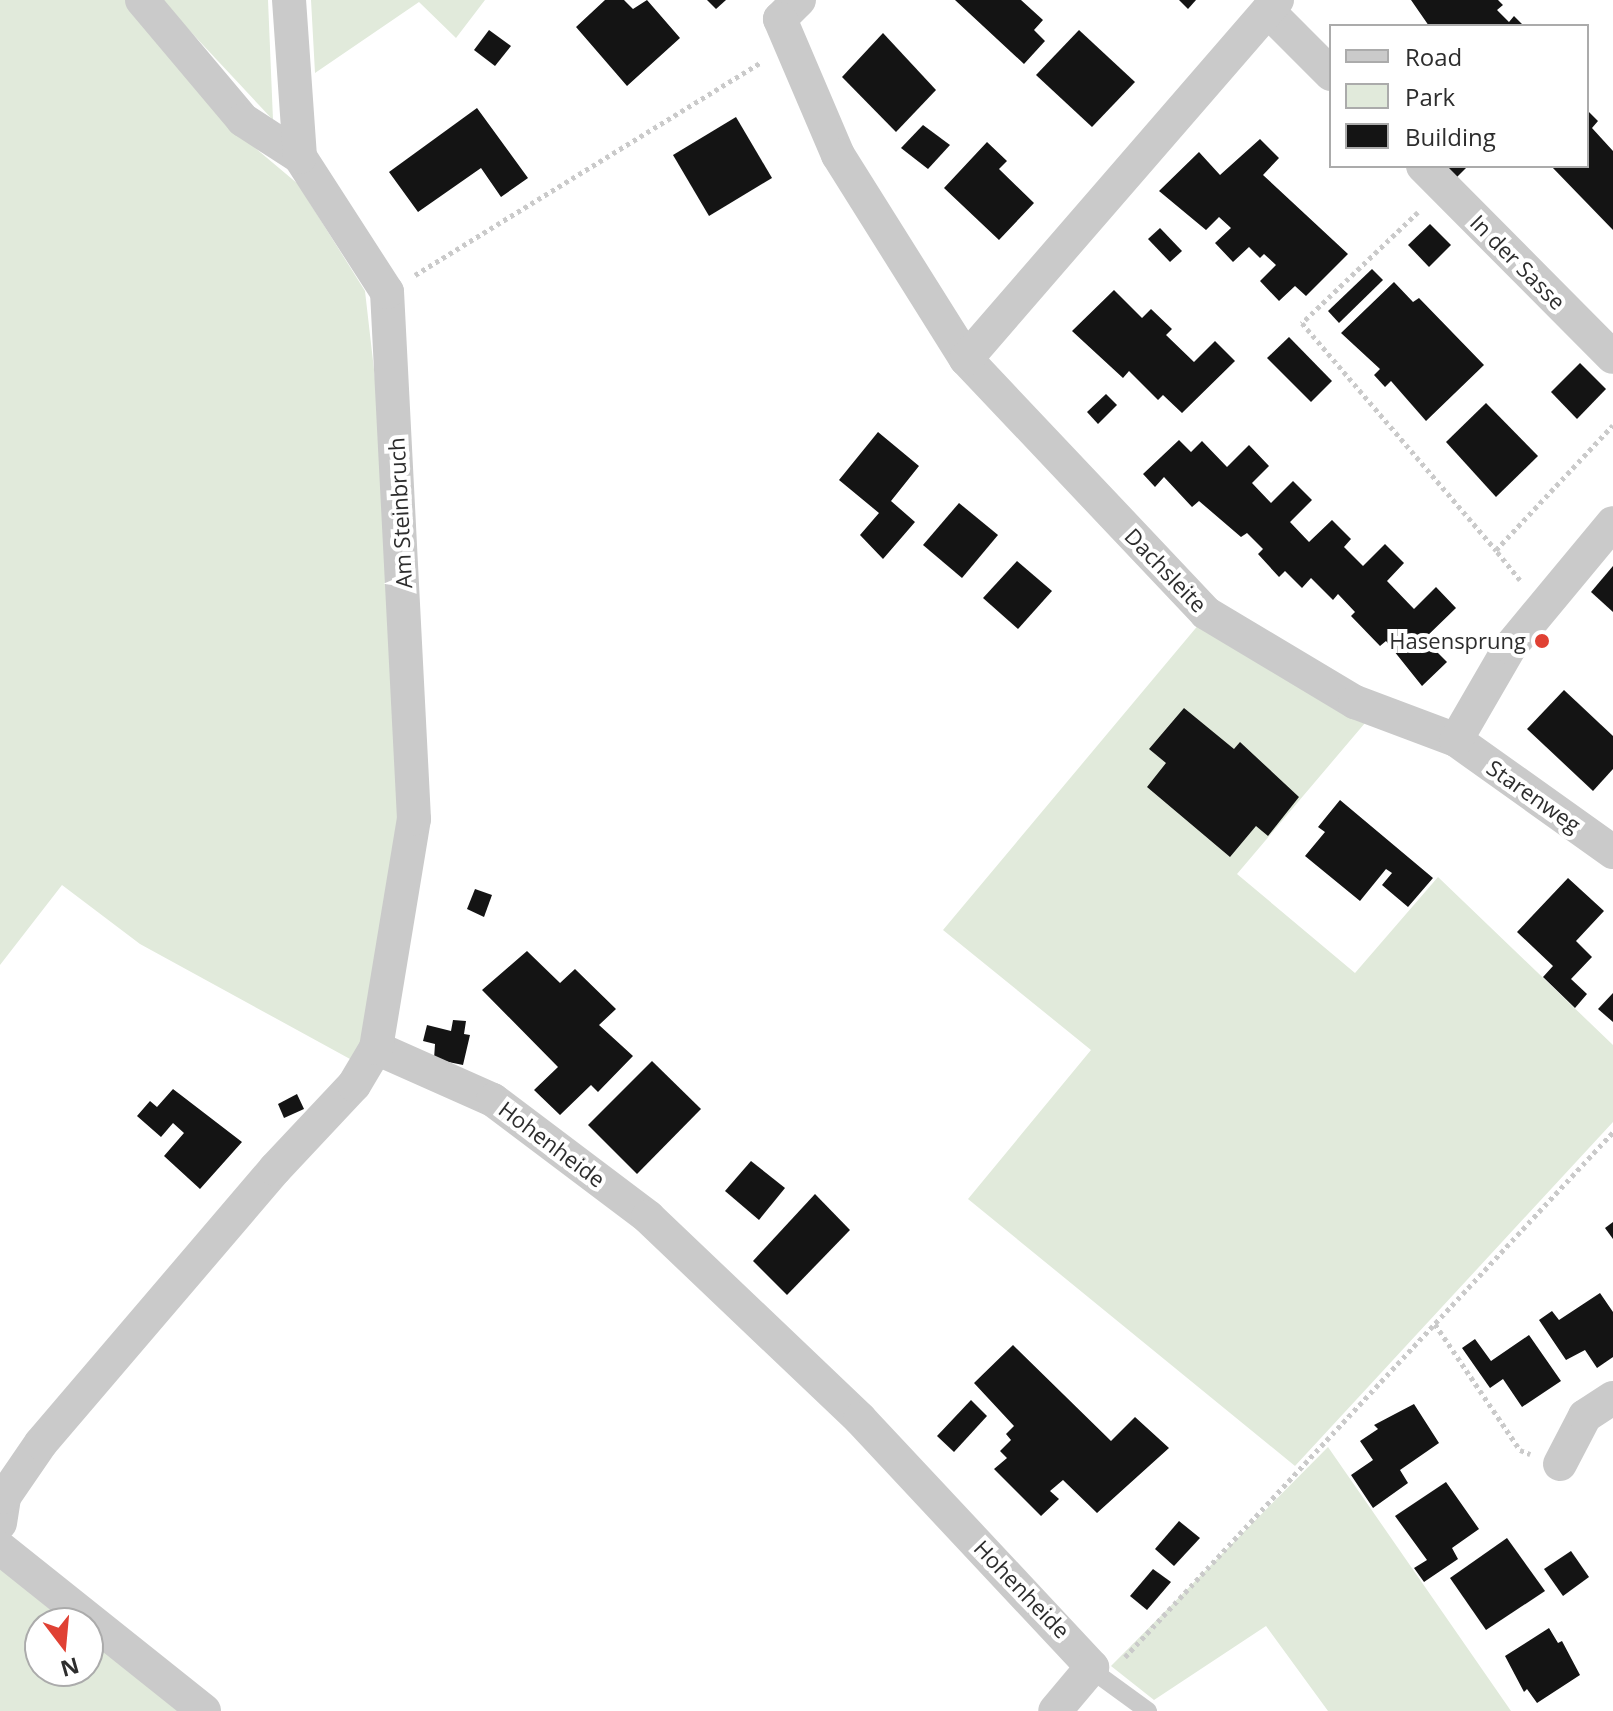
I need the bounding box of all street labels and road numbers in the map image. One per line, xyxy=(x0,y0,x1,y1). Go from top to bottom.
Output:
street label: In der Sasse xyxy=(1465,209,1571,315)
street label: Am Steinbruch xyxy=(383,437,417,589)
street label: Dachsleite xyxy=(1120,523,1212,617)
street label: Starenweg xyxy=(1482,754,1586,838)
street label: Hohenheide xyxy=(494,1096,610,1192)
street label: Hohenheide xyxy=(969,1535,1075,1643)

